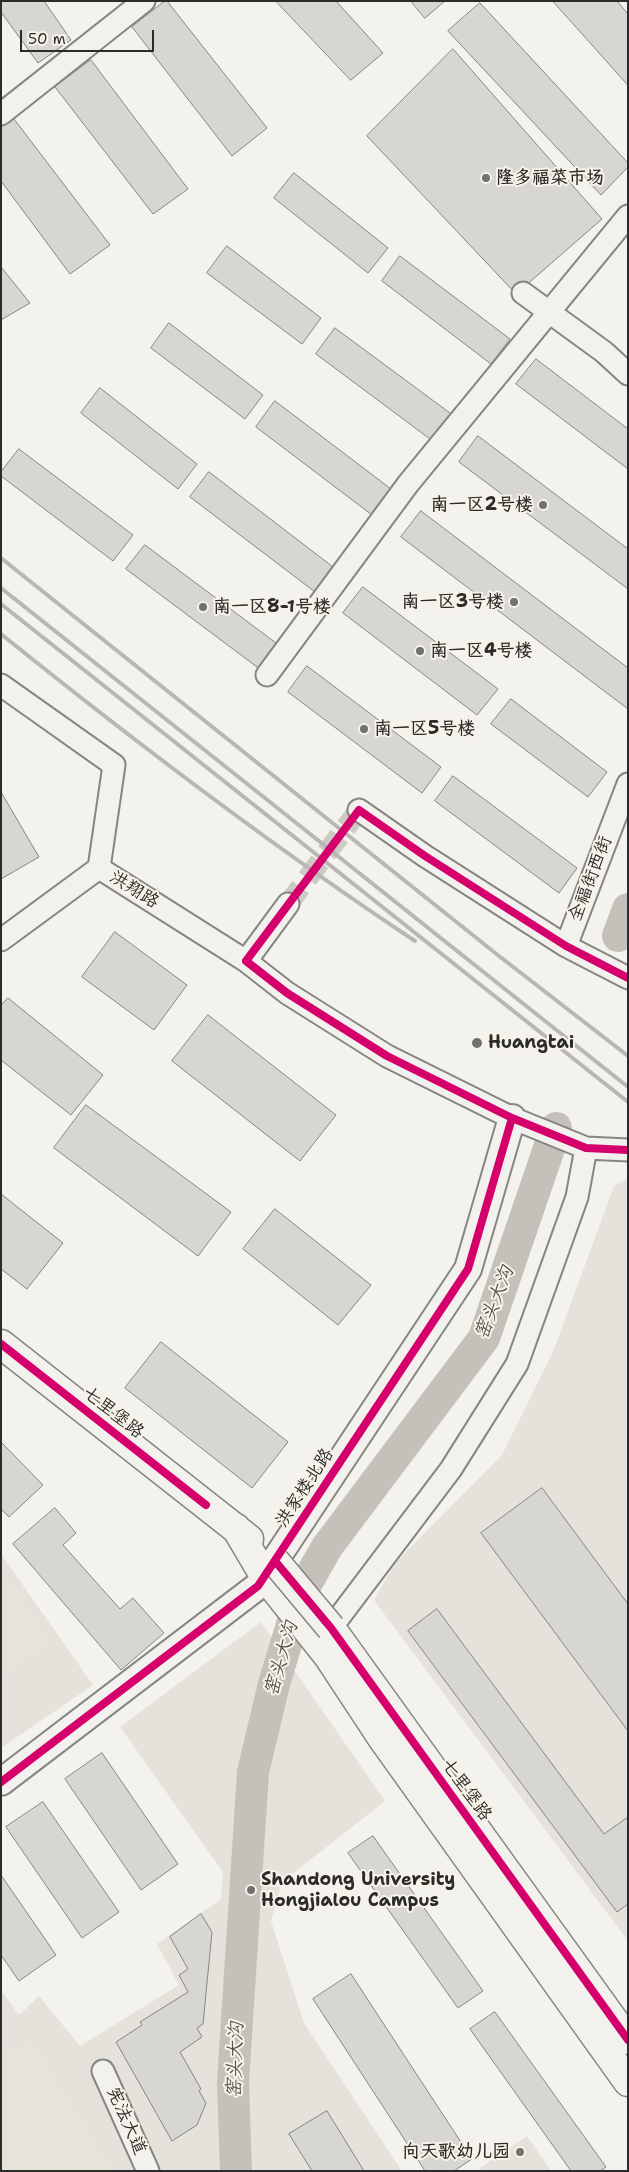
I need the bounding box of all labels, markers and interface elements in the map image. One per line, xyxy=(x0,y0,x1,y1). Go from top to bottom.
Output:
scale bar xyxy=(22,20,156,52)
text: 50 m xyxy=(28,29,66,49)
place label: 隆多福菜市场 xyxy=(496,167,604,189)
marker: 隆多福菜市场 xyxy=(480,172,492,184)
place label: 南一区2号楼 xyxy=(430,494,533,516)
marker: 南一区2号楼 xyxy=(537,499,549,511)
place label: 南一区3号楼 xyxy=(401,591,504,613)
place label: 南一区8-1号楼 xyxy=(213,596,331,618)
marker: 南一区3号楼 xyxy=(508,596,520,608)
marker: 南一区8-1号楼 xyxy=(197,601,209,613)
place label: 南一区4号楼 xyxy=(430,640,533,662)
marker: 南一区4号楼 xyxy=(414,645,426,657)
place label: 南一区5号楼 xyxy=(374,718,475,740)
marker: 南一区5号楼 xyxy=(358,723,370,735)
street label: 全福街西街 xyxy=(565,833,617,925)
street label: 洪翔路 xyxy=(105,867,163,913)
place label: Huangtai xyxy=(488,1032,574,1054)
marker: Huangtai xyxy=(470,1036,484,1050)
water label: 窑头大沟 xyxy=(471,1263,519,1343)
street label: 七里堡路 xyxy=(78,1382,148,1444)
street label: 洪家楼北路 xyxy=(271,1444,339,1532)
water label: 窑头大沟 xyxy=(261,1619,303,1699)
street label: 七里堡路 xyxy=(436,1755,496,1825)
place label: Shandong University Hongjialou Campus xyxy=(261,1869,455,1912)
marker: Shandong University Hongjialou Campus xyxy=(245,1884,257,1896)
water label: 窑头大沟 xyxy=(223,2022,249,2098)
street label: 宪法大道 xyxy=(101,2084,151,2158)
place label: 向天歌幼儿园 xyxy=(402,2141,510,2163)
marker: 向天歌幼儿园 xyxy=(514,2146,526,2158)

